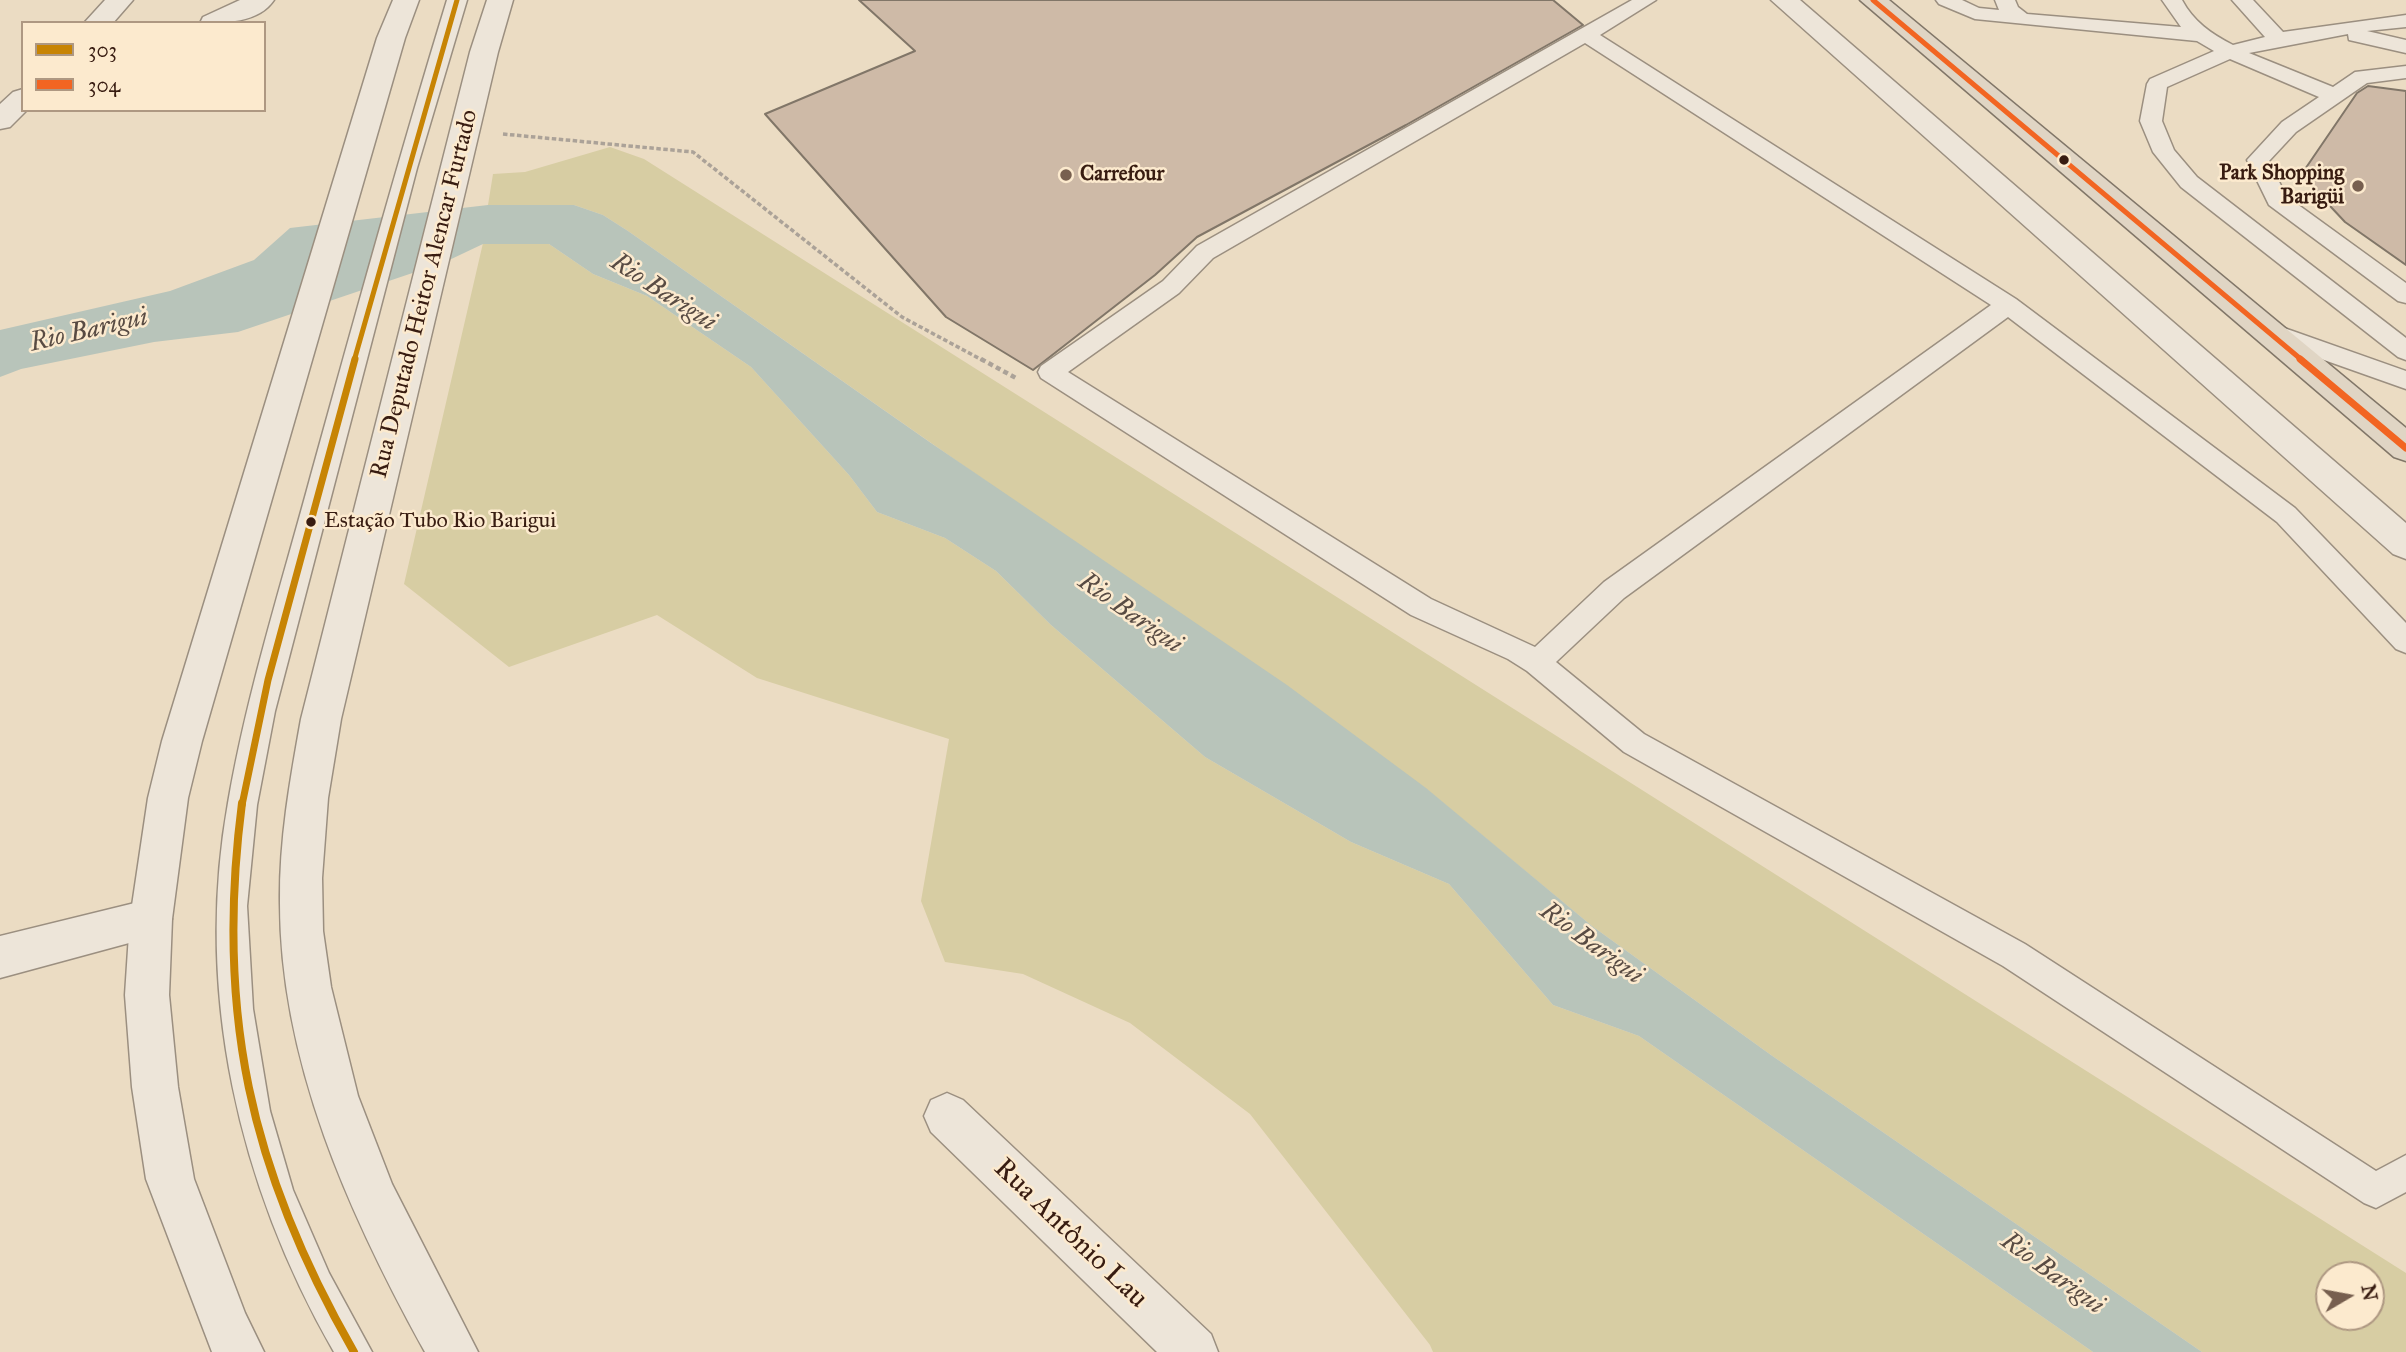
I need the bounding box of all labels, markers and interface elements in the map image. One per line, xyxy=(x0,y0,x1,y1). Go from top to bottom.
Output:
legend xyxy=(21,21,266,112)
text: 303 xyxy=(88,37,117,63)
text: 304 xyxy=(88,72,120,98)
street label: Rua Deputado Heitor Alencar Furtado xyxy=(365,107,485,481)
unlabelled marker xyxy=(2057,153,2071,167)
place label: Park Shopping Barigüi xyxy=(2219,161,2344,211)
place label: Carrefour xyxy=(1080,162,1164,188)
marker: Carrefour xyxy=(1058,167,1074,183)
marker: Park Shopping Barigüi xyxy=(2350,178,2366,194)
water label: Rio Barigui xyxy=(604,247,722,339)
water label: Rio Barigui xyxy=(27,302,151,360)
place label: Estação Tubo Rio Barigui xyxy=(324,509,556,535)
marker: Estação Tubo Rio Barigui xyxy=(304,515,318,529)
water label: Rio Barigui xyxy=(1072,567,1188,661)
water label: Rio Barigui xyxy=(1533,896,1649,992)
street label: Rua Antônio Lau xyxy=(986,1152,1154,1316)
water label: Rio Barigui xyxy=(1994,1226,2110,1322)
north arrow xyxy=(2315,1261,2385,1331)
text: N xyxy=(2356,1283,2382,1303)

